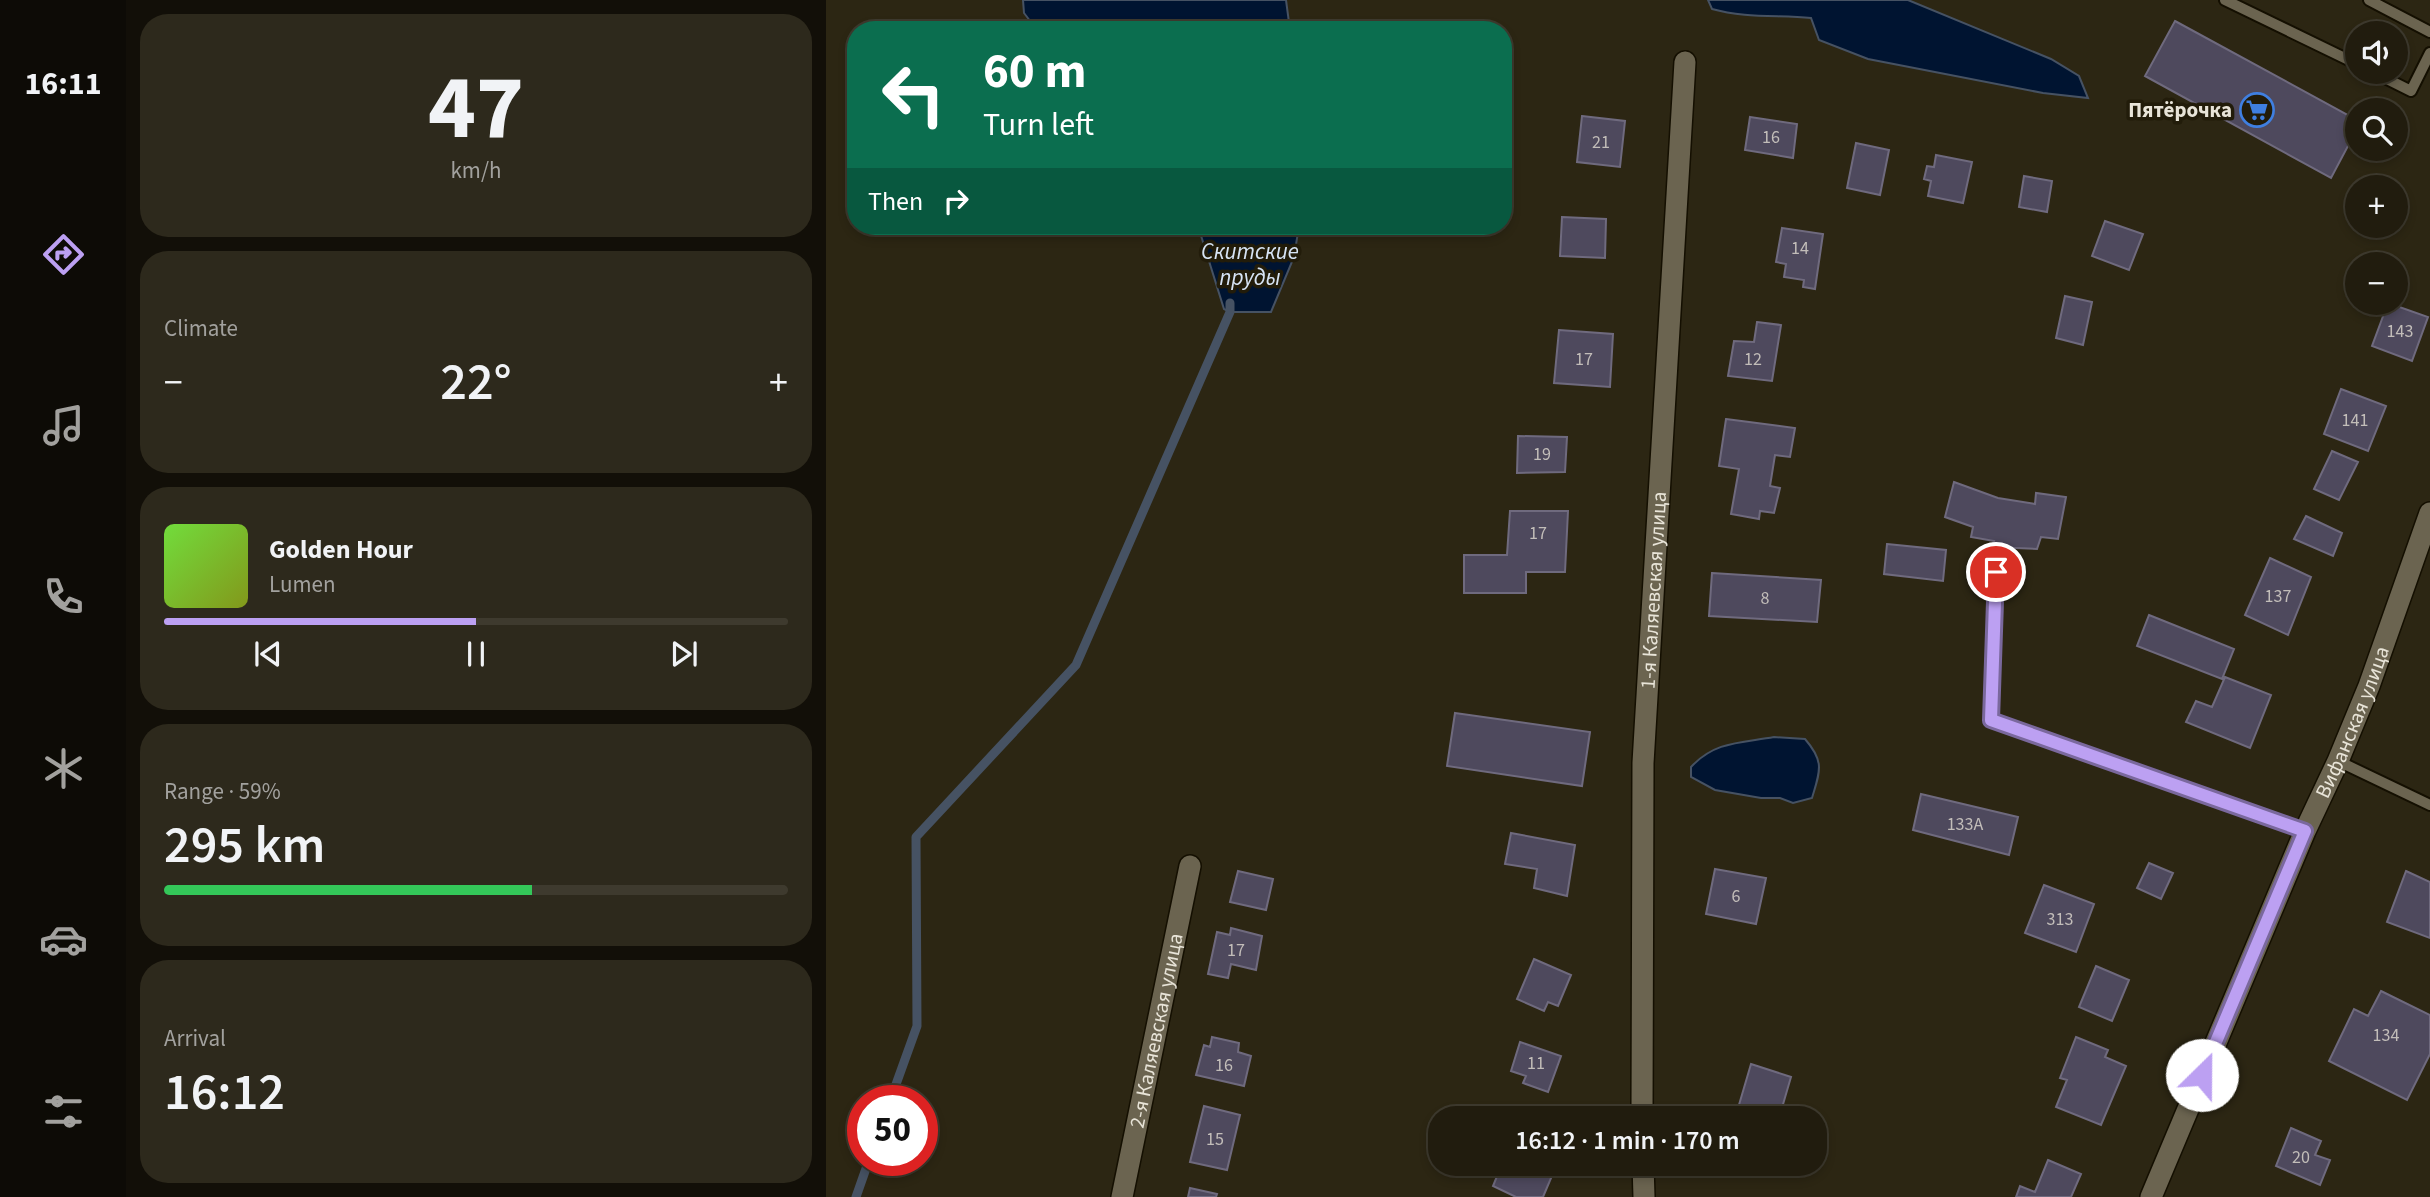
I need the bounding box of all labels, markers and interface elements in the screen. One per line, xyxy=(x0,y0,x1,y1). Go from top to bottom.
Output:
map controls xyxy=(2345,21,2408,315)
button: sound xyxy=(2345,21,2408,84)
text: 60 m xyxy=(983,37,1087,107)
text: 47 xyxy=(428,44,524,173)
icon: left xyxy=(868,49,959,140)
text: 16:11 xyxy=(24,61,102,107)
supermarket icon: Пятёрочка xyxy=(2238,91,2276,129)
place label: Пятёрочка xyxy=(2128,95,2232,125)
button: search xyxy=(2345,98,2408,161)
text: Turn left xyxy=(983,102,1094,148)
house number: 16 xyxy=(1762,125,1780,150)
house number: 21 xyxy=(1592,130,1610,155)
text: km/h xyxy=(450,154,502,187)
button: + xyxy=(2345,175,2408,238)
icon: right xyxy=(937,182,975,220)
text: Then xyxy=(868,183,923,220)
icon: directions xyxy=(39,230,88,279)
water label: Скитские пруды xyxy=(1201,235,1299,294)
house number: 14 xyxy=(1791,236,1809,261)
button: − xyxy=(2345,252,2408,315)
text: Climate xyxy=(164,312,238,345)
house number: 143 xyxy=(2387,319,2413,344)
text: 22° xyxy=(440,346,512,420)
house number: 17 xyxy=(1575,347,1593,372)
house number: 12 xyxy=(1744,347,1762,372)
text: − xyxy=(164,356,183,410)
text: + xyxy=(769,356,788,410)
icon: music xyxy=(39,401,88,450)
house number: 141 xyxy=(2342,408,2368,433)
house number: 19 xyxy=(1533,442,1551,467)
street label: 1-я Каляевская улица xyxy=(1632,491,1674,690)
house number: 17 xyxy=(1529,521,1547,546)
text: Golden Hour xyxy=(269,531,413,568)
pin xyxy=(1966,542,2026,602)
icon: arrive xyxy=(1977,553,2015,591)
text: Lumen xyxy=(269,568,336,601)
icon: phone xyxy=(39,572,88,621)
house number: 137 xyxy=(2265,584,2291,609)
house number: 8 xyxy=(1761,586,1770,611)
icon: previous xyxy=(249,635,287,673)
icon: pause xyxy=(457,635,495,673)
icon: next xyxy=(665,635,703,673)
street label: Вифанская улица xyxy=(2308,642,2397,803)
icon: climate xyxy=(39,744,88,793)
text: Range · 59% xyxy=(164,775,281,808)
text: 295 km xyxy=(164,809,325,883)
house number: 133А xyxy=(1947,812,1984,837)
house number: 6 xyxy=(1732,884,1741,909)
house number: 313 xyxy=(2047,907,2073,932)
icon: car xyxy=(39,915,88,964)
street label: 2-я Каляевская улица xyxy=(1122,930,1191,1131)
house number: 17 xyxy=(1227,938,1245,963)
text: Arrival xyxy=(164,1022,226,1055)
house number: 134 xyxy=(2373,1023,2399,1048)
position arrow xyxy=(2165,1038,2239,1112)
house number: 11 xyxy=(1527,1051,1545,1076)
house number: 16 xyxy=(1215,1053,1233,1078)
text: 16:12 xyxy=(164,1056,285,1130)
speed limit sign: 50 xyxy=(847,1085,938,1176)
icon: filters xyxy=(39,1087,88,1136)
text: 16:12 · 1 min · 170 m xyxy=(1515,1122,1740,1159)
house number: 15 xyxy=(1206,1127,1224,1152)
house number: 20 xyxy=(2292,1145,2310,1170)

